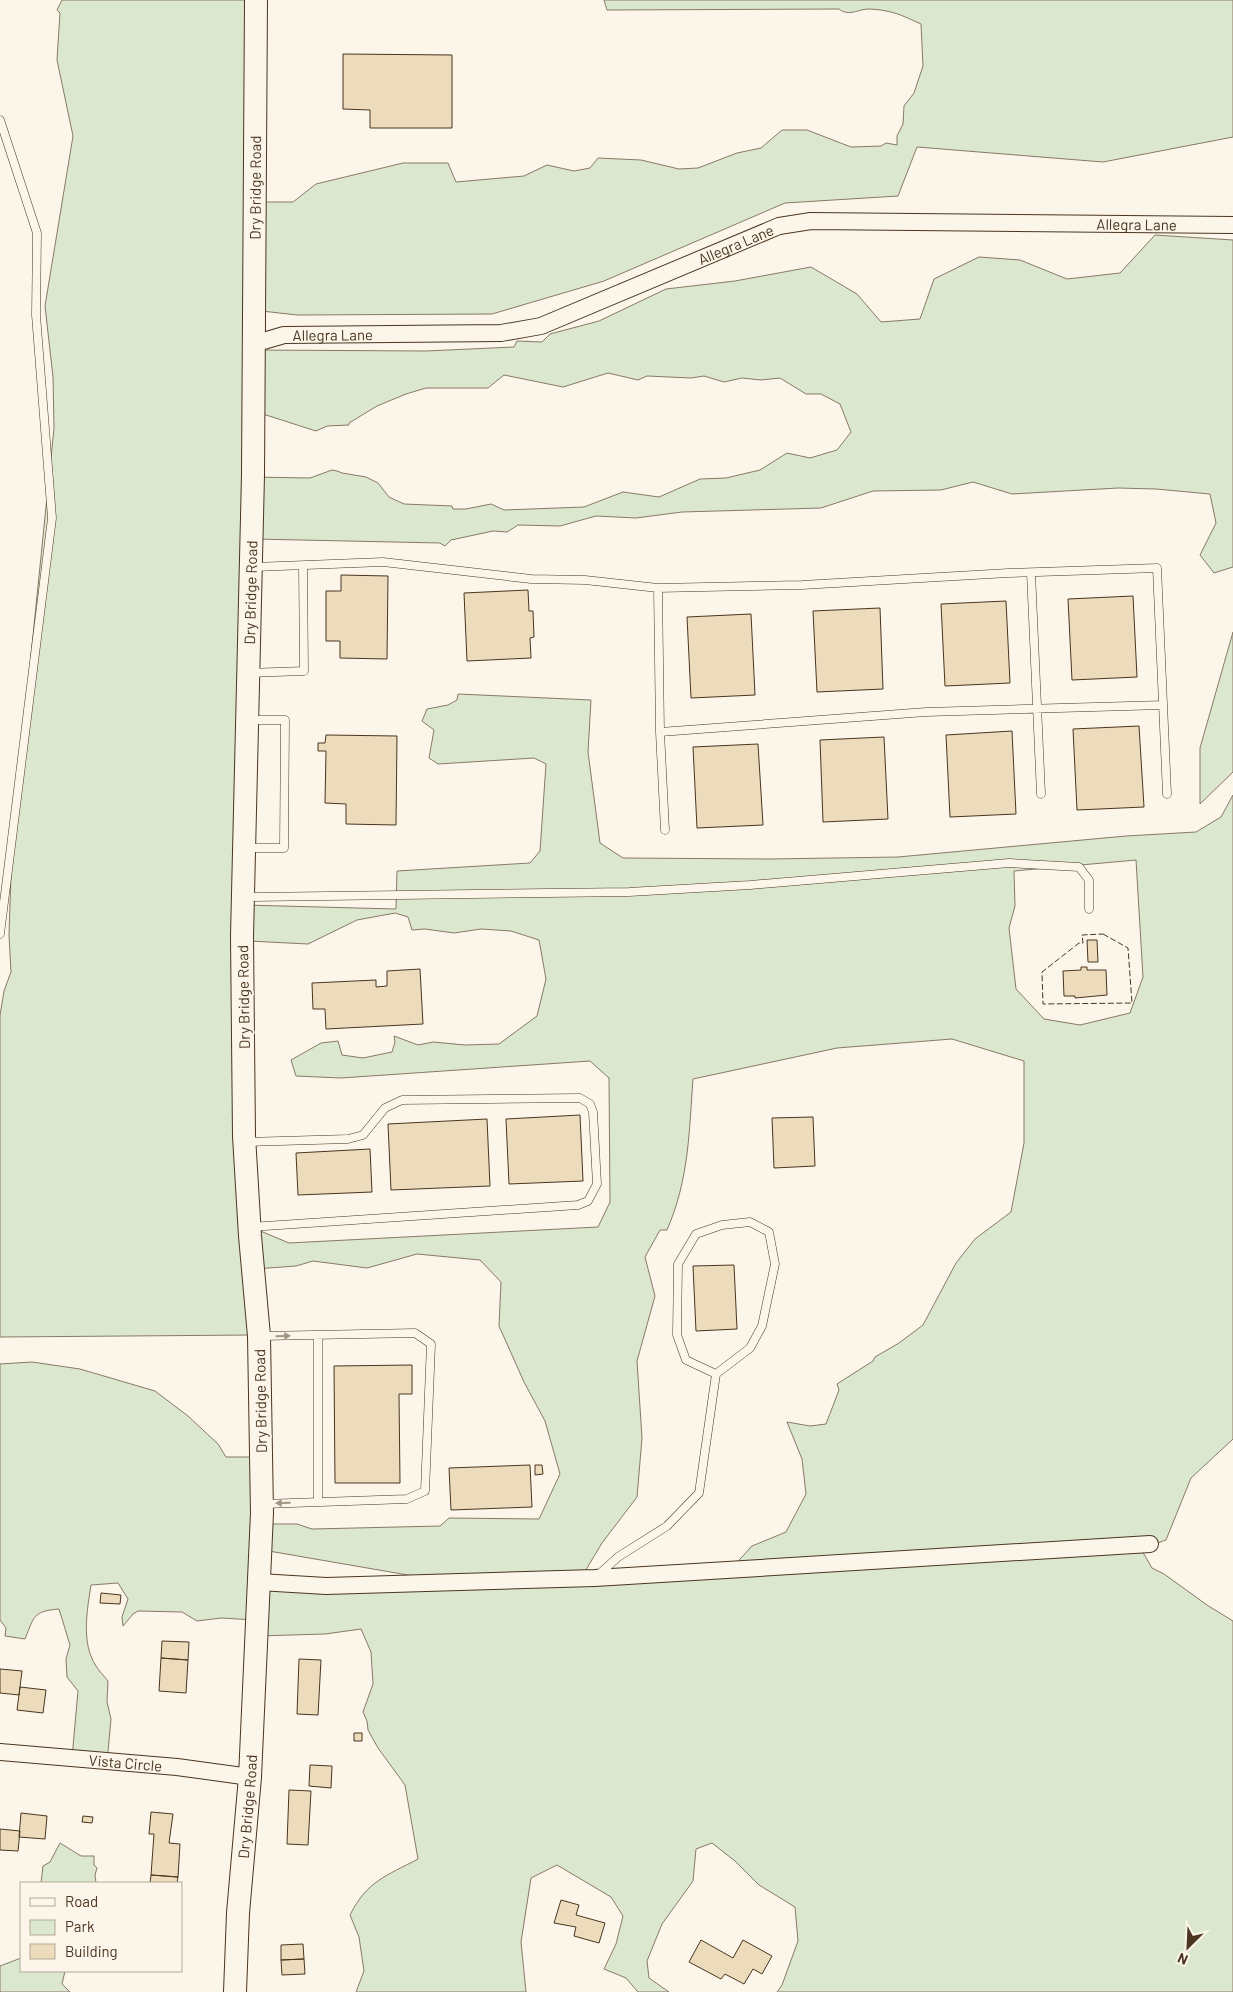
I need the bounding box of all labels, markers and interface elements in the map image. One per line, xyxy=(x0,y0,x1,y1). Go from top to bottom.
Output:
street label: Dry Bridge Road xyxy=(245,135,264,240)
street label: Allegra Lane xyxy=(1096,215,1177,233)
street label: Allegra Lane xyxy=(695,220,776,268)
street label: Allegra Lane xyxy=(292,325,373,344)
street label: Dry Bridge Road xyxy=(240,540,260,645)
street label: Dry Bridge Road xyxy=(233,945,253,1049)
one-way arrow xyxy=(275,1332,291,1340)
street label: Dry Bridge Road xyxy=(250,1349,270,1453)
one-way arrow xyxy=(275,1500,291,1508)
street label: Vista Circle xyxy=(88,1751,163,1775)
street label: Dry Bridge Road xyxy=(234,1754,260,1859)
legend xyxy=(20,1882,182,1972)
text: Road xyxy=(65,1892,98,1910)
text: Park xyxy=(65,1917,95,1935)
north arrow xyxy=(1163,1922,1213,1972)
text: Building xyxy=(65,1942,118,1960)
text: N xyxy=(1175,1950,1190,1969)

